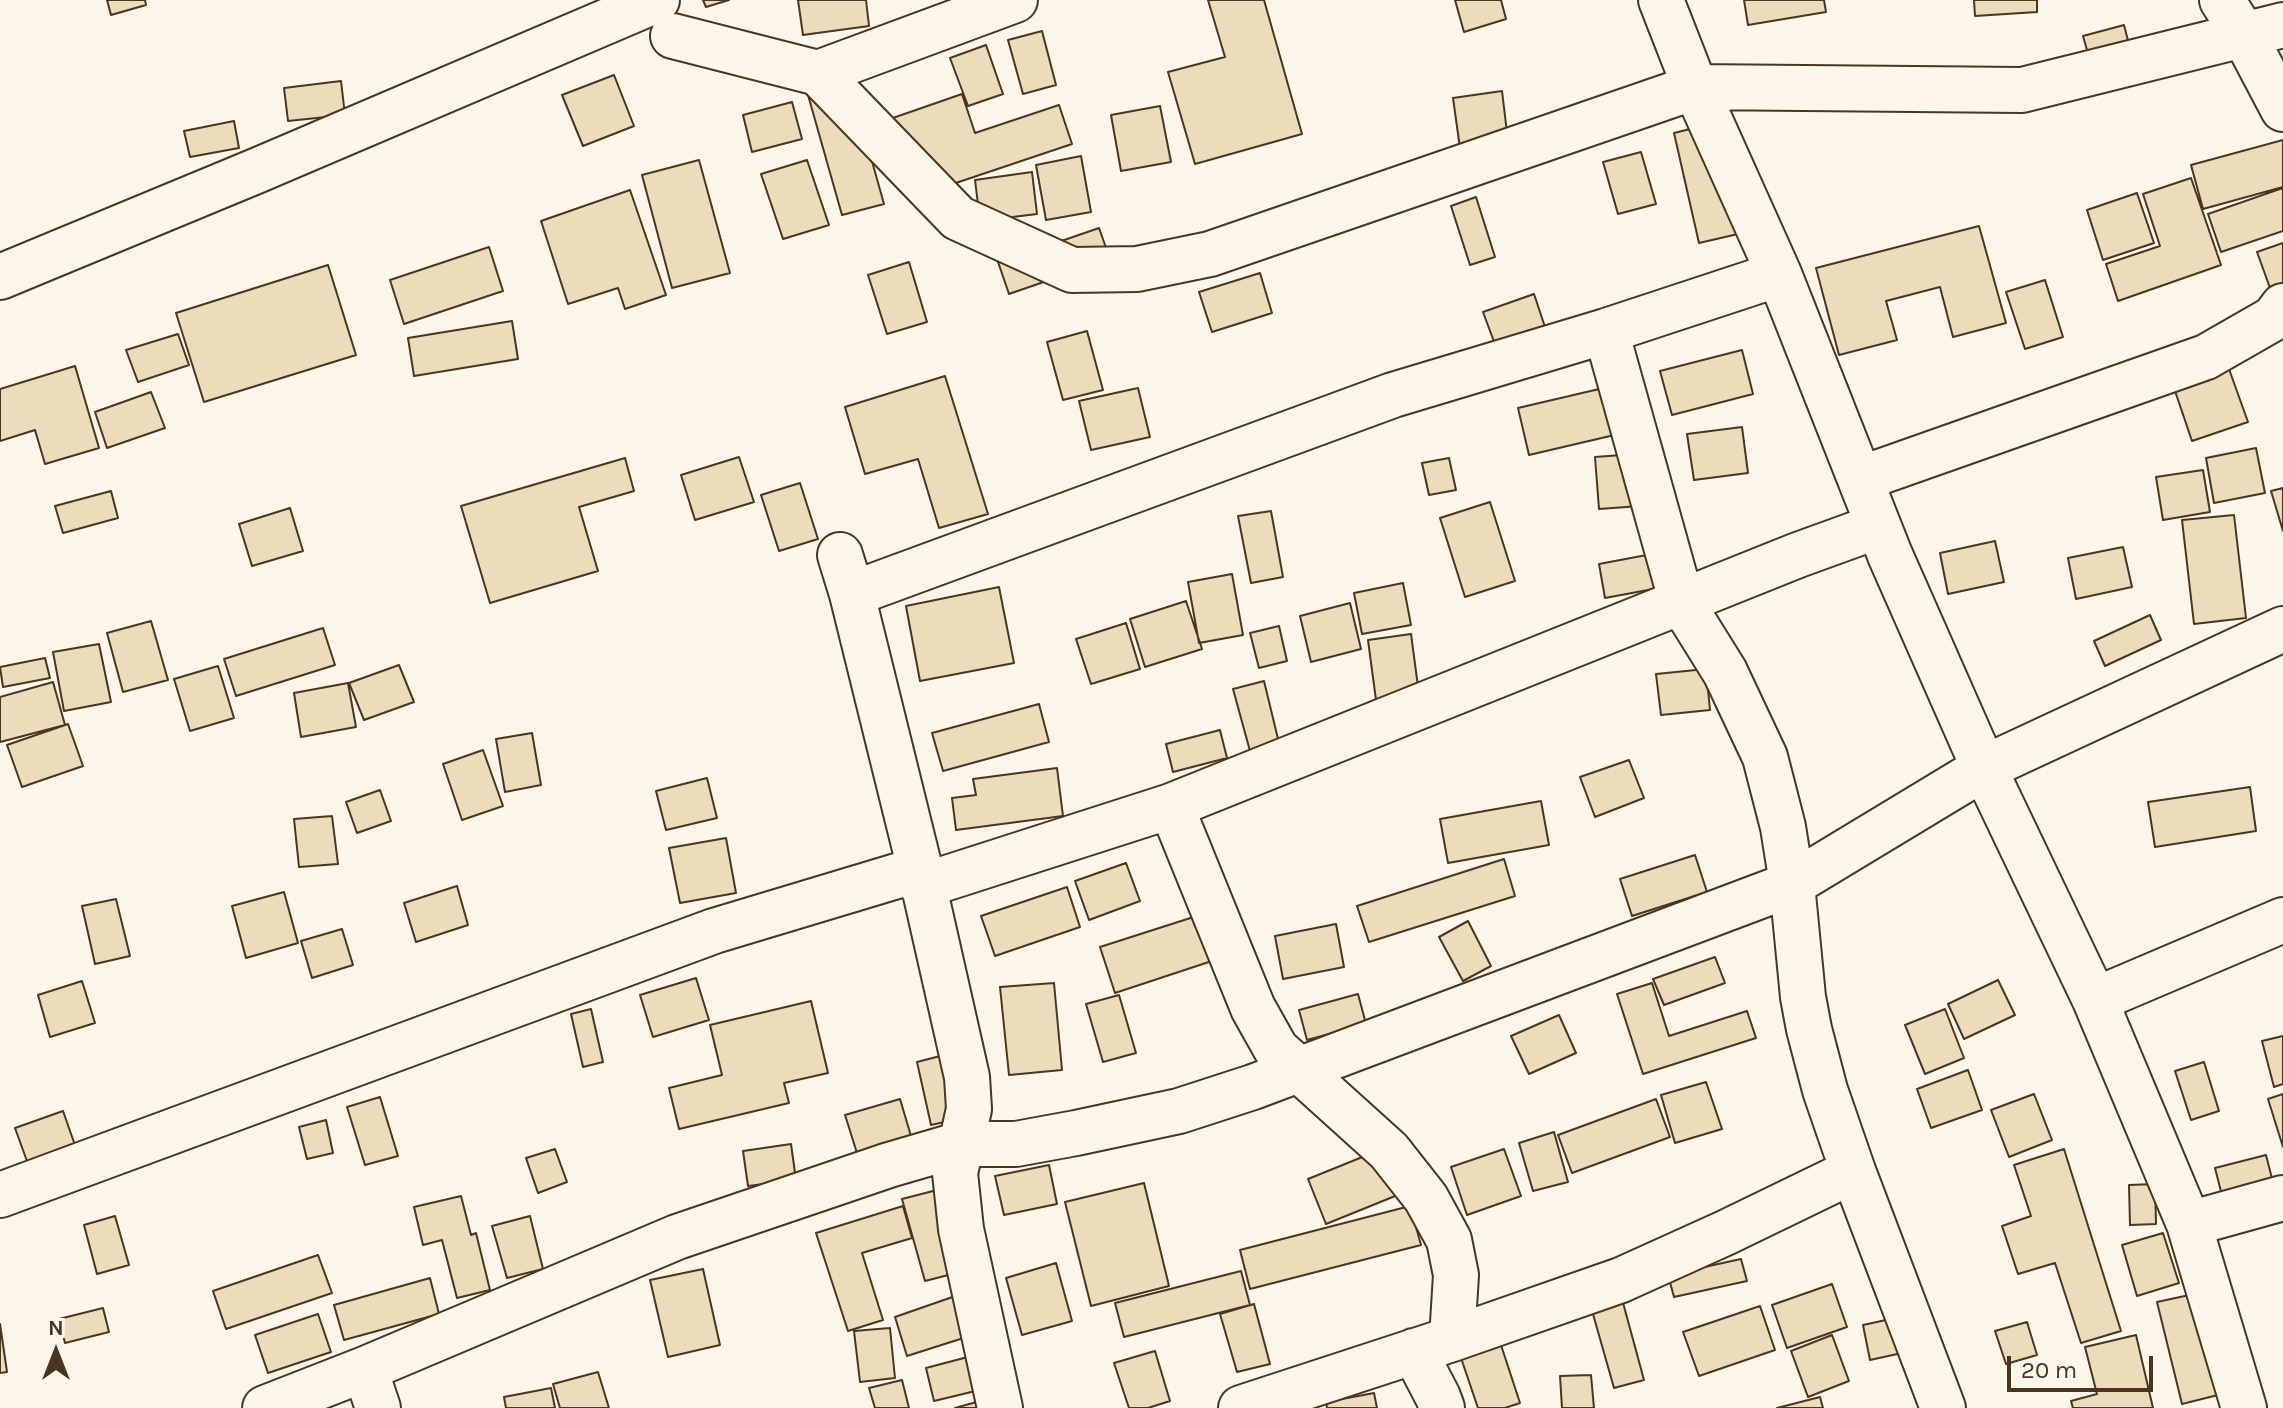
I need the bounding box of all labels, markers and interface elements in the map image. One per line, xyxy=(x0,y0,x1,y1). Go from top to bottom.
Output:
north arrow xyxy=(16,1312,96,1392)
text: N xyxy=(48,1315,64,1341)
scale bar xyxy=(2011,1340,2157,1390)
text: 20 m xyxy=(2021,1356,2077,1384)

